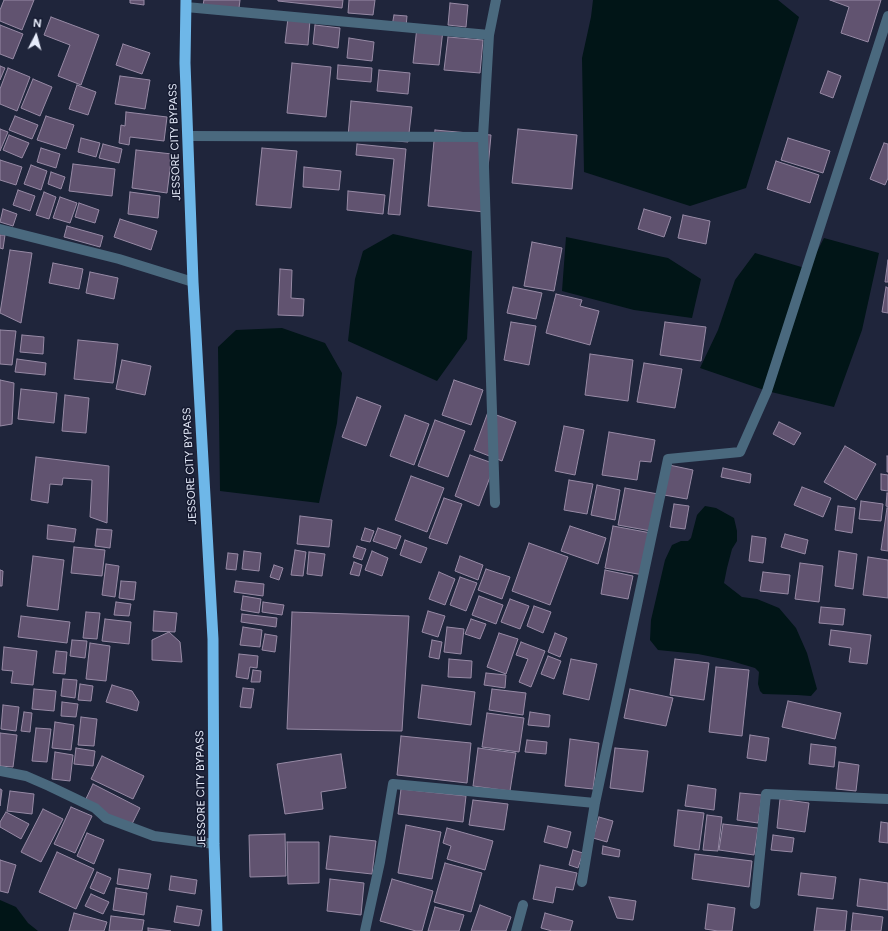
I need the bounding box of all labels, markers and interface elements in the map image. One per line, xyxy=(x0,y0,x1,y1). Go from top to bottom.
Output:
north arrow xyxy=(16,16,56,56)
text: N xyxy=(32,17,42,30)
street label: JESSORE CITY BYPASS xyxy=(166,83,184,201)
street label: JESSORE CITY BYPASS xyxy=(180,407,200,525)
street label: JESSORE CITY BYPASS xyxy=(193,730,209,848)

